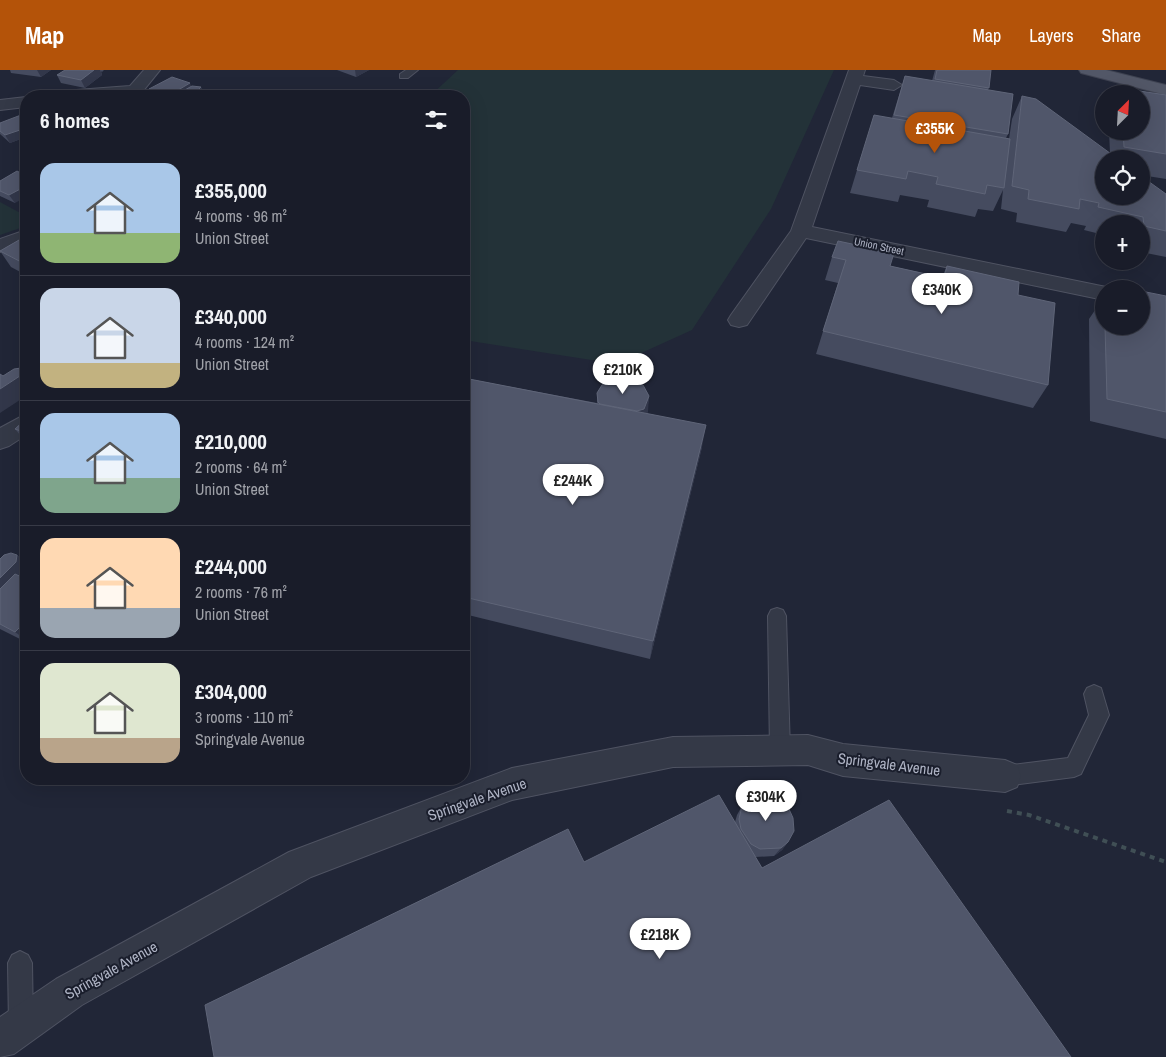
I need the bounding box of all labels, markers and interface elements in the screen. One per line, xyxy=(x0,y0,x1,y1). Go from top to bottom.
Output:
text: Map xyxy=(25,19,64,51)
text: Map xyxy=(973,23,1001,48)
text: Layers xyxy=(1029,23,1074,48)
text: Share xyxy=(1102,23,1141,48)
north arrow xyxy=(1095,85,1150,140)
map controls xyxy=(1095,85,1150,335)
text: 6 homes xyxy=(40,106,110,135)
icon: filters xyxy=(422,106,450,134)
pin: £355K xyxy=(900,112,970,154)
text: £355K xyxy=(916,117,954,139)
button: locate xyxy=(1095,150,1150,205)
text: £355,000 xyxy=(195,176,267,205)
icon: home xyxy=(80,183,140,243)
text: 4 rooms · 96 m² xyxy=(195,205,287,227)
button: + xyxy=(1095,215,1150,270)
text: Union Street xyxy=(195,227,269,249)
street label: Union Street xyxy=(853,234,906,258)
pin: £340K xyxy=(907,272,977,315)
text: £340K xyxy=(923,278,961,300)
button: − xyxy=(1095,280,1150,335)
text: £340,000 xyxy=(195,302,267,331)
icon: home xyxy=(80,308,140,368)
text: 4 rooms · 124 m² xyxy=(195,331,294,353)
pin: £210K xyxy=(588,352,658,395)
text: Union Street xyxy=(195,353,269,375)
text: £210K xyxy=(604,358,642,380)
text: £210,000 xyxy=(195,427,267,456)
icon: home xyxy=(80,433,140,493)
text: 2 rooms · 64 m² xyxy=(195,456,287,478)
pin: £244K xyxy=(538,464,608,506)
text: £244K xyxy=(554,469,592,491)
text: Union Street xyxy=(195,478,269,500)
text: £244,000 xyxy=(195,552,267,581)
icon: home xyxy=(80,558,140,618)
text: 2 rooms · 76 m² xyxy=(195,581,287,603)
text: Union Street xyxy=(195,603,269,625)
text: £304,000 xyxy=(195,677,267,706)
icon: home xyxy=(80,683,140,743)
text: 3 rooms · 110 m² xyxy=(195,706,293,728)
text: Springvale Avenue xyxy=(195,728,305,750)
street label: Springvale Avenue xyxy=(837,747,942,781)
street label: Springvale Avenue xyxy=(425,772,529,826)
pin: £304K xyxy=(731,780,801,822)
text: £304K xyxy=(747,785,785,807)
pin: £218K xyxy=(625,918,695,960)
text: £218K xyxy=(641,923,679,945)
street label: Springvale Avenue xyxy=(61,936,161,1004)

